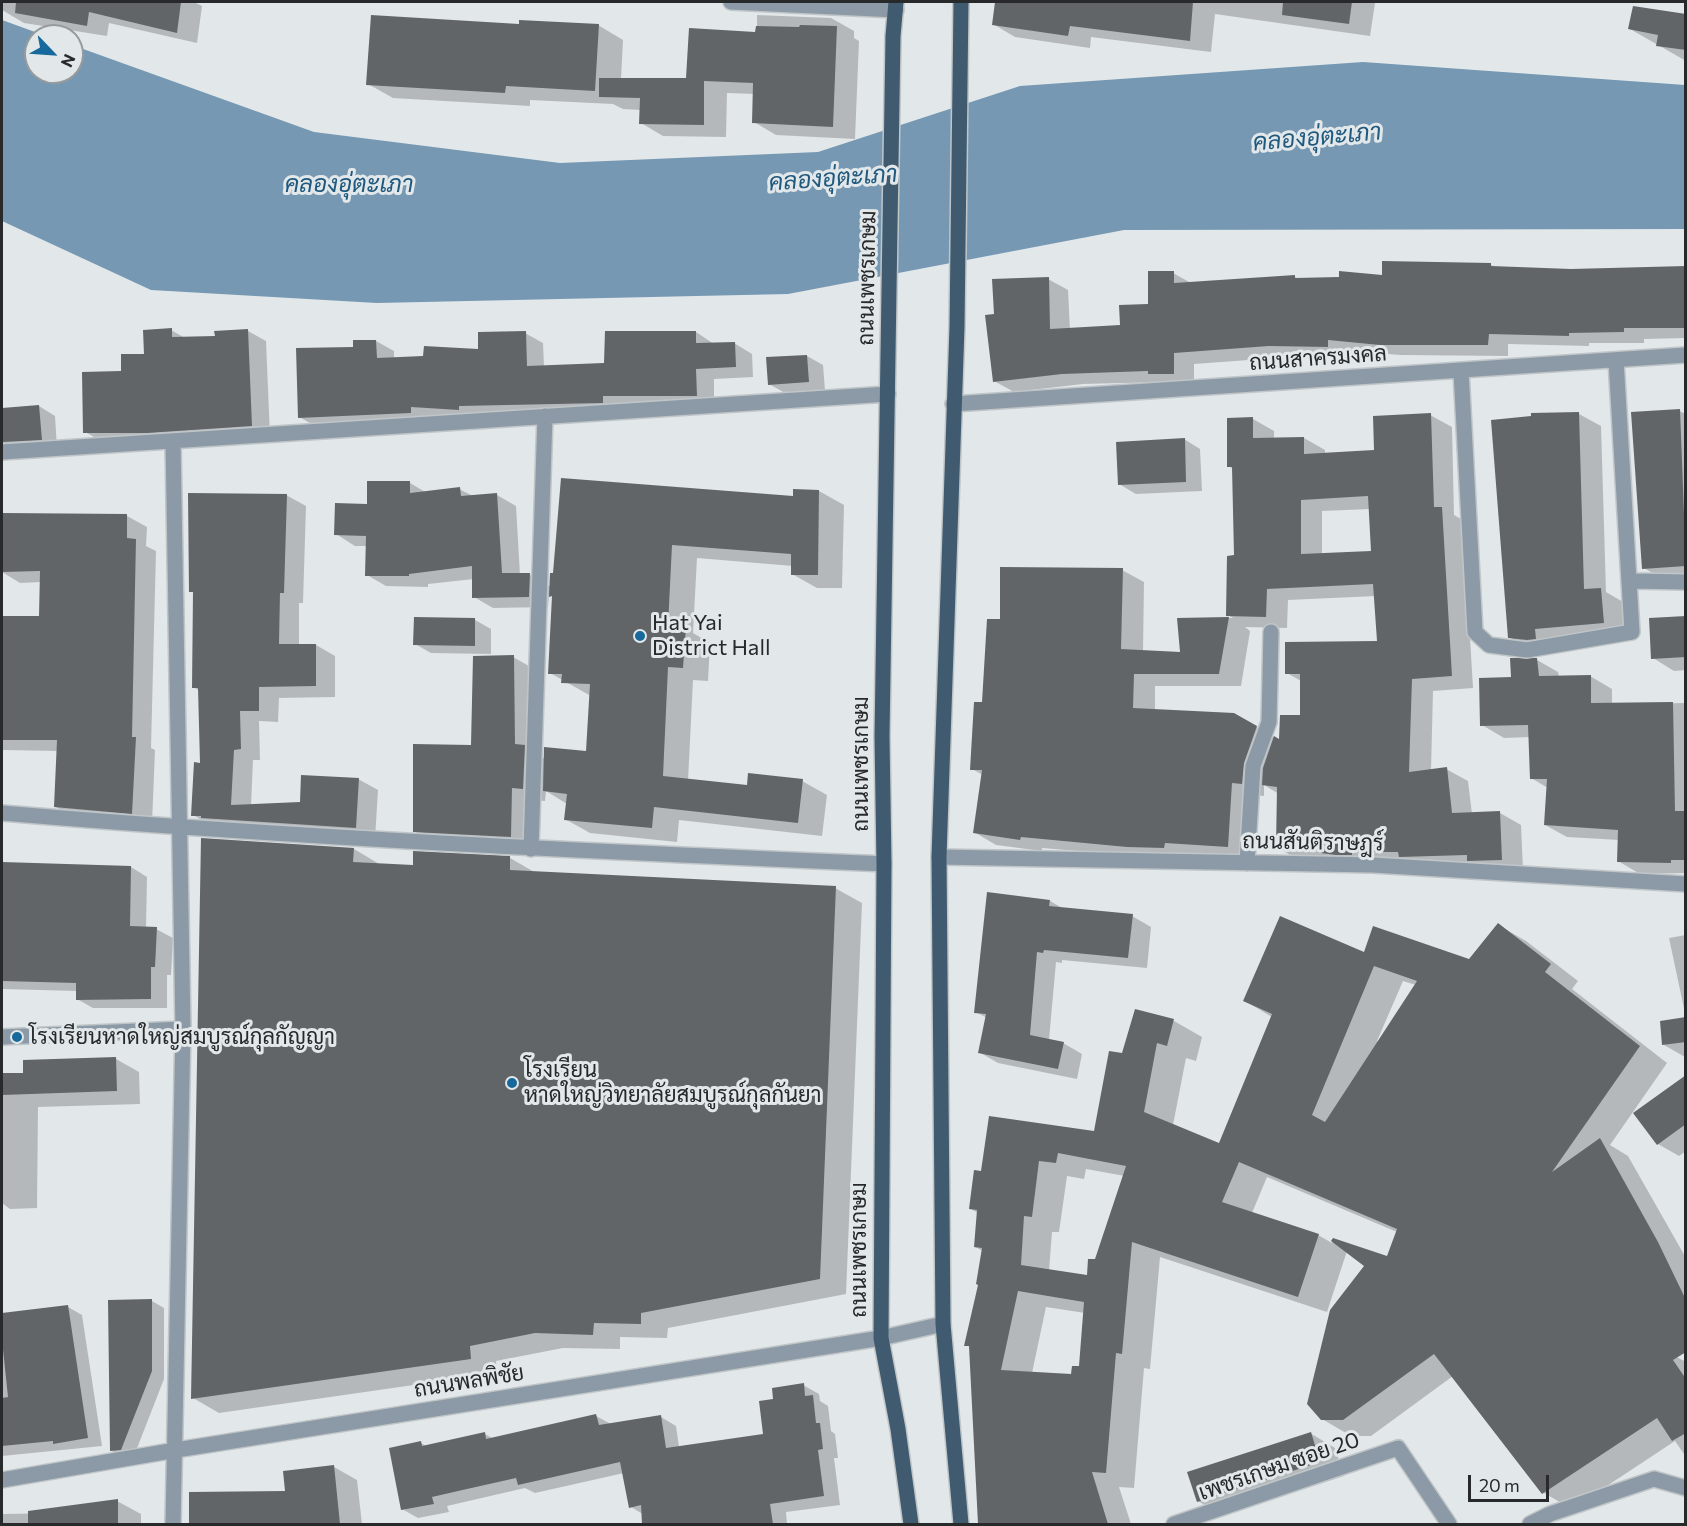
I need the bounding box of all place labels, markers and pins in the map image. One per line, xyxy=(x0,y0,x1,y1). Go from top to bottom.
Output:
place label: Hat Yai District Hall xyxy=(652,610,771,662)
marker: Hat Yai District Hall xyxy=(633,629,647,643)
place label: โรงเรียนหาดใหญ่สมบูรณ์กุลกัญญา xyxy=(29,1024,335,1050)
marker: โรงเรียนหาดใหญ่สมบูรณ์กุลกัญญา xyxy=(10,1030,24,1044)
place label: โรงเรียน หาดใหญ่วิทยาลัยสมบูรณ์กุลกันยา xyxy=(524,1057,821,1108)
marker: โรงเรียน หาดใหญ่วิทยาลัยสมบูรณ์กุลกันยา xyxy=(505,1076,519,1090)

